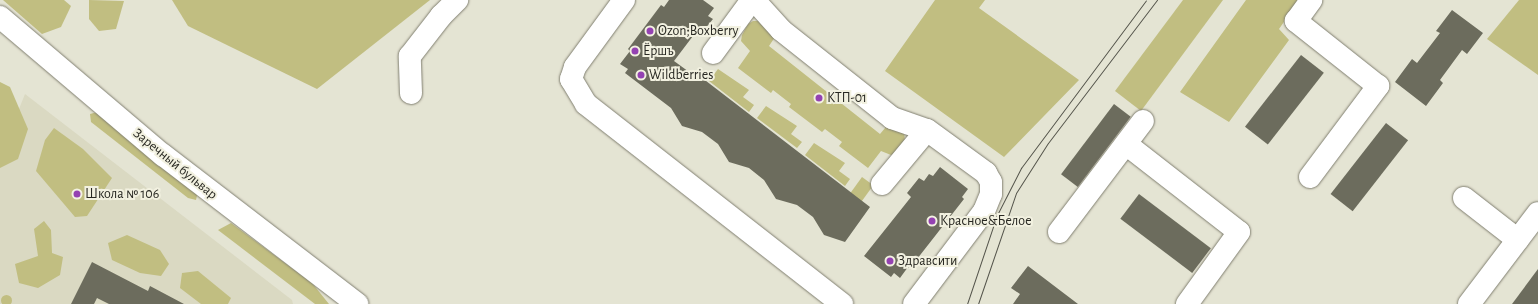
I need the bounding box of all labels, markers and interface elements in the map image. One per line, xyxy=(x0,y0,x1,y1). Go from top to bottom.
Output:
place label: Ozon;Boxberry xyxy=(658,23,739,39)
marker: Ozon;Boxberry xyxy=(645,26,655,36)
place label: Ёршъ xyxy=(643,43,674,59)
marker: Ёршъ xyxy=(630,46,640,56)
place label: Wildberries xyxy=(649,67,713,83)
marker: Wildberries xyxy=(636,70,646,80)
place label: КТП-01 xyxy=(827,90,867,106)
marker: КТП-01 xyxy=(814,93,824,103)
street label: Заречный бульвар xyxy=(129,125,221,203)
place label: Школа № 106 xyxy=(85,186,159,202)
marker: Школа № 106 xyxy=(72,189,82,199)
place label: Красное&Белое xyxy=(940,213,1032,229)
marker: Красное&Белое xyxy=(927,216,937,226)
place label: Здравсити xyxy=(898,253,957,269)
marker: Здравсити xyxy=(885,256,895,266)

